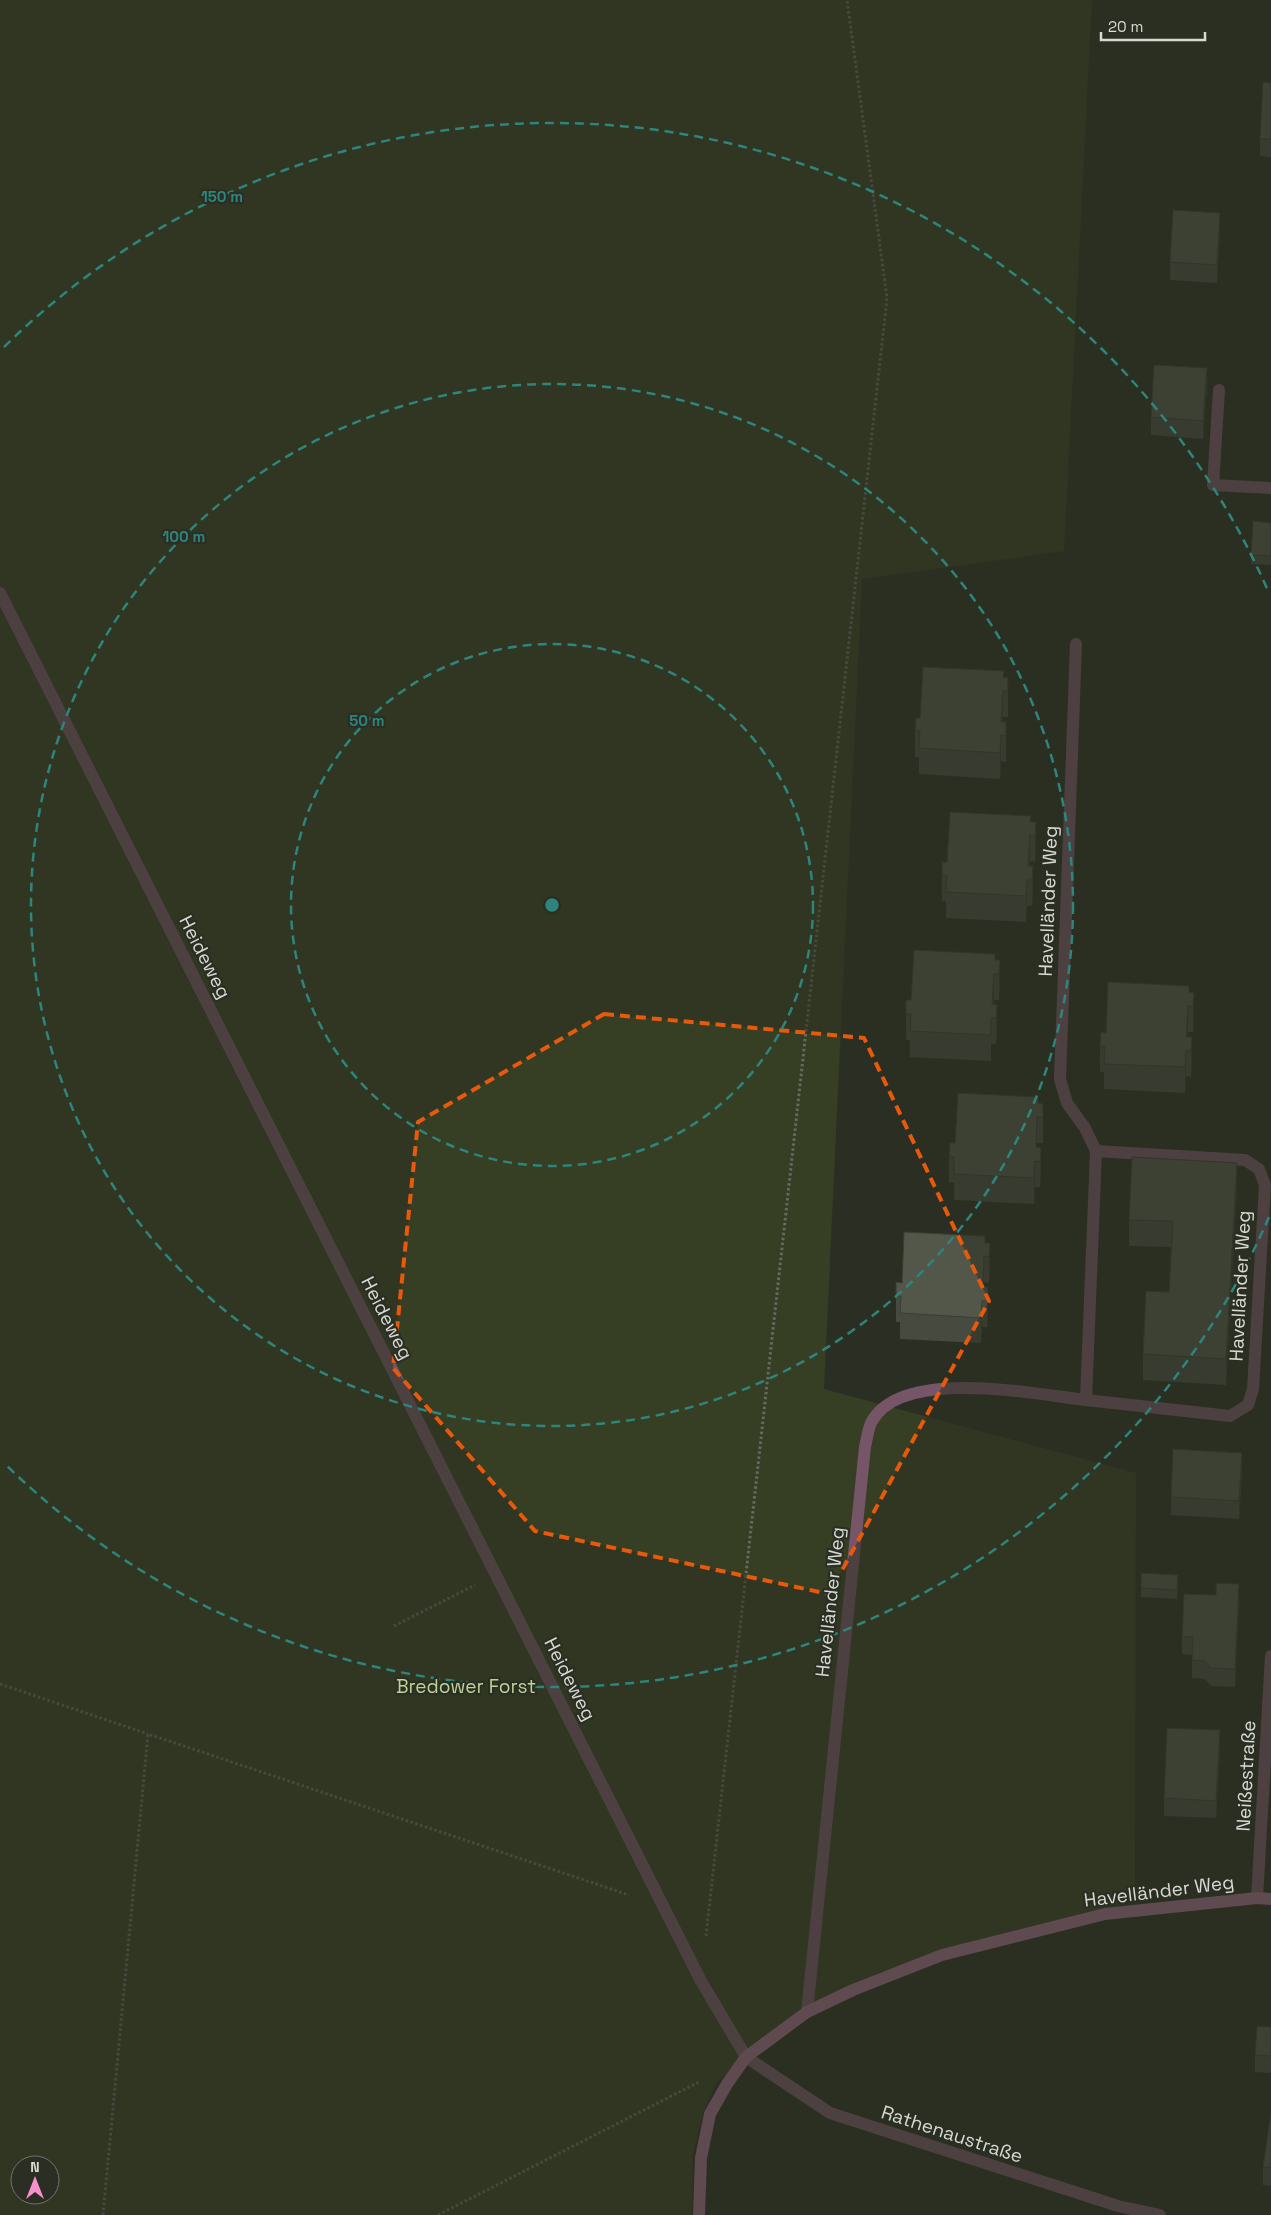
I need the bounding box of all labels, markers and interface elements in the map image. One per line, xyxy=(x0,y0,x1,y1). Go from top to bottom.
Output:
scale bar xyxy=(1101,10,1205,42)
text: 20 m xyxy=(1108,17,1143,36)
text: 150 m xyxy=(201,187,243,206)
text: 100 m xyxy=(163,527,205,546)
text: 50 m xyxy=(349,711,385,730)
street label: Havelländer Weg xyxy=(1033,825,1063,977)
centre of rings xyxy=(543,896,561,914)
street label: Heideweg xyxy=(173,911,237,1003)
street label: Havelländer Weg xyxy=(1224,1210,1256,1362)
street label: Heideweg xyxy=(355,1272,419,1364)
street label: Havelländer Weg xyxy=(810,1526,850,1678)
street label: Heideweg xyxy=(538,1633,602,1725)
park label: Bredower Forst xyxy=(396,1674,536,1699)
street label: Neißestraße xyxy=(1231,1720,1261,1832)
street label: Havelländer Weg xyxy=(1083,1869,1235,1913)
street label: Rathenaustraße xyxy=(878,2099,1026,2169)
north arrow xyxy=(10,2155,60,2205)
text: N xyxy=(30,2158,40,2176)

